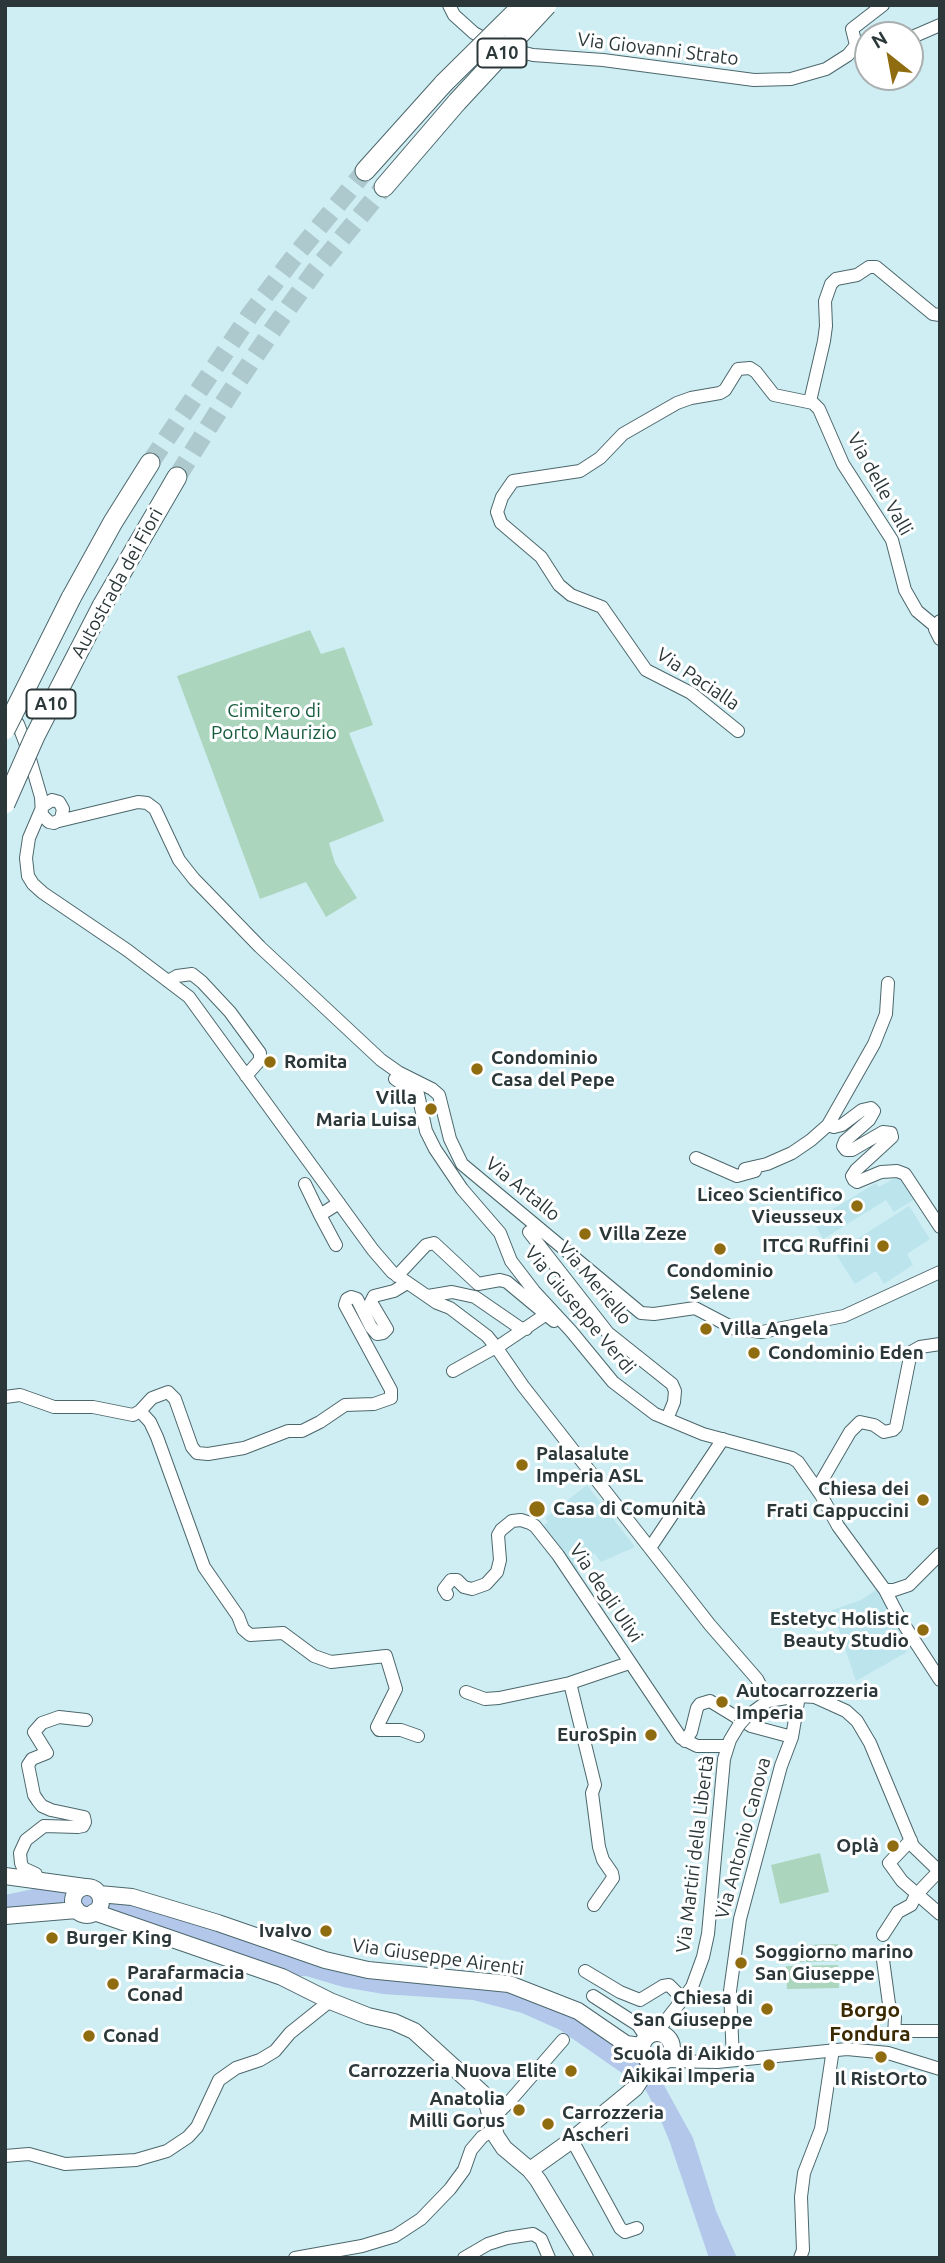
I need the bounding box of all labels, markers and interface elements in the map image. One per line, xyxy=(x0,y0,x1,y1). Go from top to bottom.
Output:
north arrow xyxy=(854,21,924,91)
text: N xyxy=(867,27,891,53)
street label: Via Giovanni Strato xyxy=(576,28,740,70)
road number: A10 xyxy=(477,38,526,68)
street label: Via delle Valli xyxy=(842,429,918,539)
street label: Autostrada dei Fiori xyxy=(66,504,168,662)
street label: Via Pacialla xyxy=(652,643,744,715)
road number: A10 xyxy=(26,690,76,718)
park label: Cimitero di Porto Maurizio xyxy=(211,700,337,744)
place label: Condominio Casa del Pepe xyxy=(491,1047,615,1091)
place label: Romita xyxy=(284,1051,347,1073)
marker: Romita xyxy=(262,1054,278,1070)
marker: Condominio Casa del Pepe xyxy=(469,1061,485,1077)
place label: Villa Maria Luisa xyxy=(316,1087,417,1131)
marker: Villa Maria Luisa xyxy=(423,1101,439,1117)
street label: Via Artallo xyxy=(481,1152,565,1226)
place label: Liceo Scientifico Vieusseux xyxy=(697,1184,843,1228)
marker: Liceo Scientifico Vieusseux xyxy=(849,1198,865,1214)
place label: Villa Zeze xyxy=(599,1223,687,1245)
marker: Villa Zeze xyxy=(577,1226,593,1242)
place label: ITCG Ruffini xyxy=(762,1235,869,1257)
street label: Via Meriello xyxy=(554,1237,636,1329)
marker: ITCG Ruffini xyxy=(875,1238,891,1254)
street label: Via Giuseppe Verdi xyxy=(520,1241,640,1379)
marker: Condominio Selene xyxy=(712,1241,728,1257)
place label: Condominio Selene xyxy=(667,1260,773,1304)
place label: Villa Angela xyxy=(720,1318,829,1340)
marker: Villa Angela xyxy=(698,1321,714,1337)
place label: Condominio Eden xyxy=(768,1342,924,1364)
marker: Condominio Eden xyxy=(746,1345,762,1361)
place label: Palasalute Imperia ASL xyxy=(536,1443,643,1487)
marker: Palasalute Imperia ASL xyxy=(514,1457,530,1473)
place label: Chiesa dei Frati Cappuccini xyxy=(766,1478,909,1522)
marker: Chiesa dei Frati Cappuccini xyxy=(915,1492,931,1508)
place label: Casa di Comunità xyxy=(553,1498,706,1520)
marker: Casa di Comunità xyxy=(527,1499,547,1519)
street label: Via degli Ulivi xyxy=(565,1539,647,1647)
place label: Estetyc Holistic Beauty Studio xyxy=(770,1608,909,1652)
marker: Estetyc Holistic Beauty Studio xyxy=(915,1622,931,1638)
place label: Autocarrozzeria Imperia xyxy=(736,1680,879,1724)
marker: Autocarrozzeria Imperia xyxy=(714,1694,730,1710)
place label: EuroSpin xyxy=(557,1724,637,1746)
marker: EuroSpin xyxy=(643,1727,659,1743)
street label: Via Martiri della Libertà xyxy=(672,1754,718,1954)
street label: Via Antonio Canova xyxy=(710,1755,776,1921)
place label: Oplà xyxy=(836,1835,879,1857)
marker: Oplà xyxy=(885,1838,901,1854)
place label: IvaIvo xyxy=(259,1920,312,1942)
marker: IvaIvo xyxy=(318,1923,334,1939)
place label: Burger King xyxy=(66,1927,172,1949)
marker: Burger King xyxy=(44,1930,60,1946)
street label: Via Giuseppe Airenti xyxy=(351,1934,525,1980)
place label: Soggiorno marino San Giuseppe xyxy=(755,1941,914,1985)
marker: Soggiorno marino San Giuseppe xyxy=(733,1955,749,1971)
place label: Parafarmacia Conad xyxy=(127,1962,244,2006)
marker: Parafarmacia Conad xyxy=(105,1976,121,1992)
place label: Chiesa di San Giuseppe xyxy=(633,1987,753,2031)
district label: Borgo Fondura xyxy=(829,1997,911,2047)
marker: Chiesa di San Giuseppe xyxy=(759,2001,775,2017)
place label: Conad xyxy=(103,2025,159,2047)
marker: Conad xyxy=(81,2028,97,2044)
place label: Scuola di Aikido Aikikai Imperia xyxy=(613,2043,755,2087)
marker: Il RistOrto xyxy=(873,2049,889,2065)
marker: Scuola di Aikido Aikikai Imperia xyxy=(761,2057,777,2073)
place label: Carrozzeria Nuova Elite xyxy=(348,2060,557,2082)
marker: Carrozzeria Nuova Elite xyxy=(563,2063,579,2079)
place label: Il RistOrto xyxy=(835,2068,927,2090)
place label: Anatolia Milli Gorus xyxy=(409,2088,505,2132)
marker: Anatolia Milli Gorus xyxy=(511,2102,527,2118)
place label: Carrozzeria Ascheri xyxy=(562,2102,664,2146)
marker: Carrozzeria Ascheri xyxy=(540,2116,556,2132)

